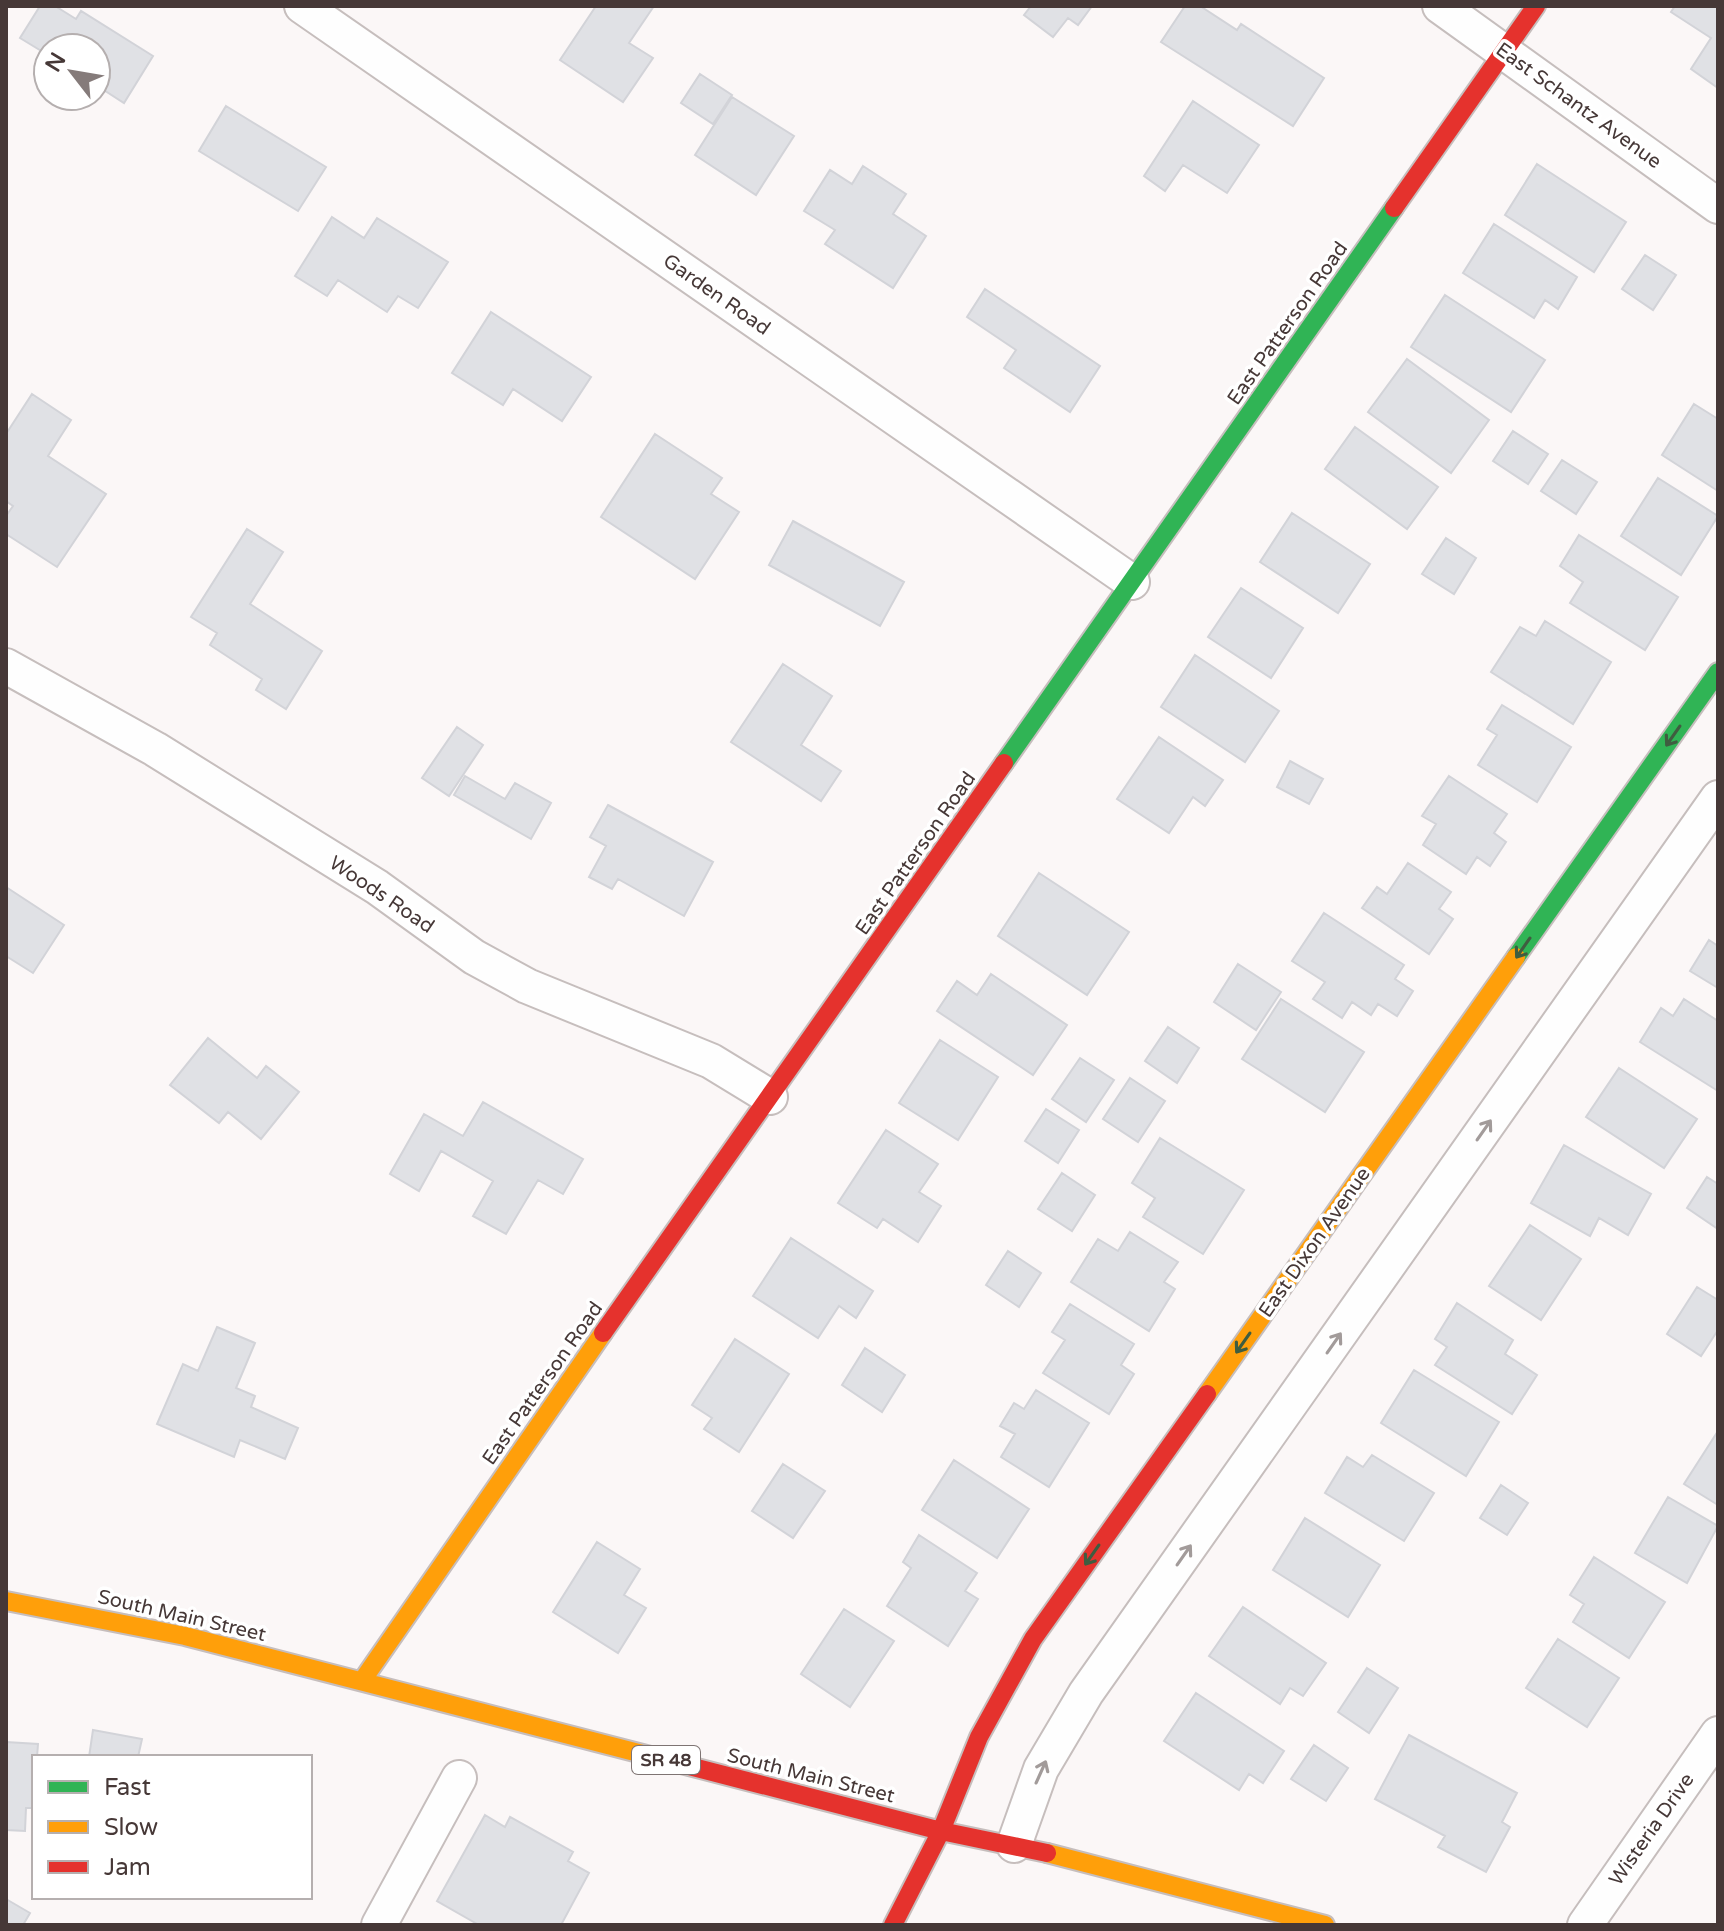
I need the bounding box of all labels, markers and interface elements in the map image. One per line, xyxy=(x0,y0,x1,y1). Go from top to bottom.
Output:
north arrow xyxy=(32,32,112,112)
street label: East Schantz Avenue xyxy=(1491,38,1666,174)
text: N xyxy=(40,48,71,76)
street label: East Patterson Road xyxy=(1222,237,1353,410)
street label: Garden Road xyxy=(658,249,775,341)
one-way arrow xyxy=(1665,724,1681,746)
street label: East Patterson Road xyxy=(850,767,981,940)
street label: Woods Road xyxy=(324,851,438,939)
one-way arrow xyxy=(1514,936,1531,958)
one-way arrow xyxy=(1476,1120,1492,1142)
street label: East Dixon Avenue xyxy=(1254,1163,1376,1322)
street label: East Patterson Road xyxy=(477,1297,608,1470)
one-way arrow xyxy=(1235,1331,1251,1353)
one-way arrow xyxy=(1326,1332,1342,1354)
one-way arrow xyxy=(1084,1543,1100,1565)
one-way arrow xyxy=(1176,1545,1192,1567)
street label: South Main Street xyxy=(95,1585,269,1647)
street label: South Main Street xyxy=(725,1744,897,1808)
road number: SR 48 xyxy=(632,1746,700,1774)
legend xyxy=(32,1755,312,1899)
one-way arrow xyxy=(1034,1760,1049,1784)
street label: Wisteria Drive xyxy=(1604,1769,1699,1890)
text: Fast xyxy=(104,1773,151,1802)
text: Slow xyxy=(104,1813,158,1842)
text: Jam xyxy=(104,1853,151,1882)

